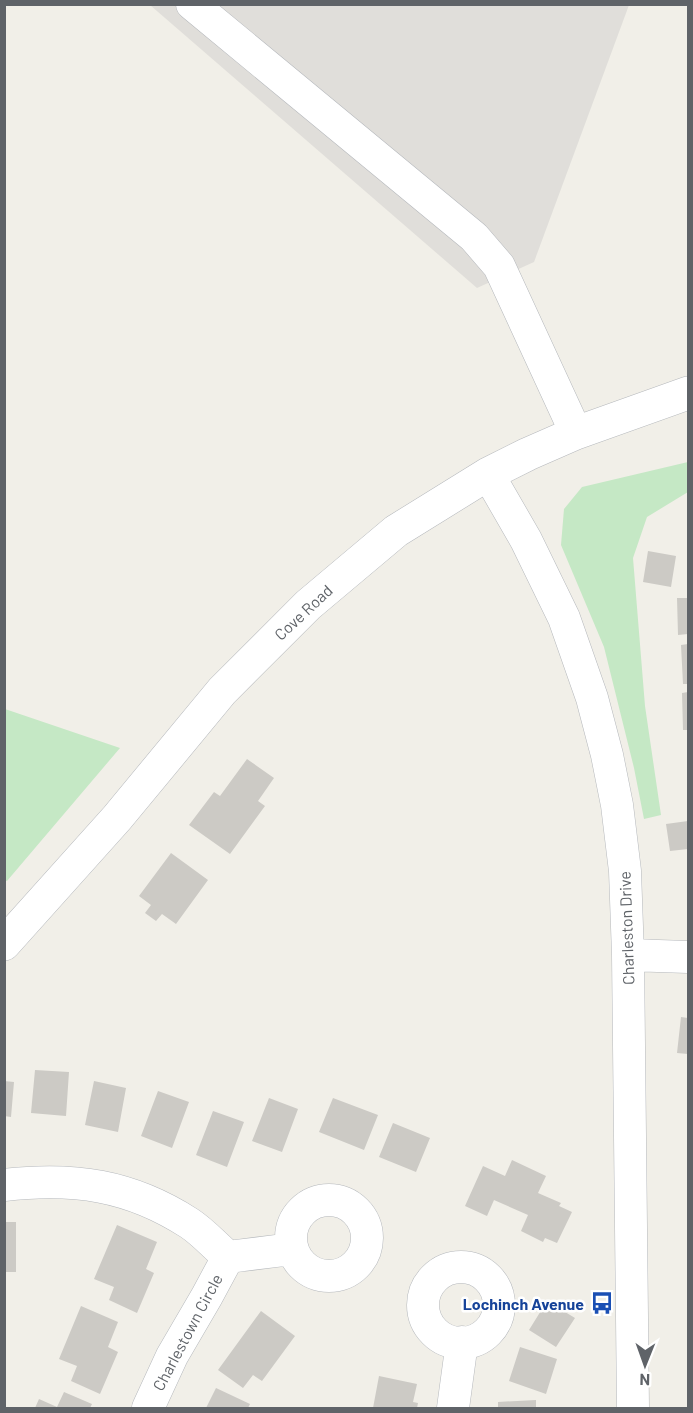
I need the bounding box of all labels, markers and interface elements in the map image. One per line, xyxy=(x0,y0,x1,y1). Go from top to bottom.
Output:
street label: Cove Road xyxy=(270,580,336,644)
street label: Charleston Drive xyxy=(615,871,637,985)
street label: Charlestown Circle xyxy=(148,1270,226,1394)
bus stop icon: Lochinch Avenue xyxy=(589,1290,615,1316)
place label: Lochinch Avenue xyxy=(463,1294,584,1313)
north arrow xyxy=(615,1335,675,1395)
text: N xyxy=(639,1371,650,1390)

